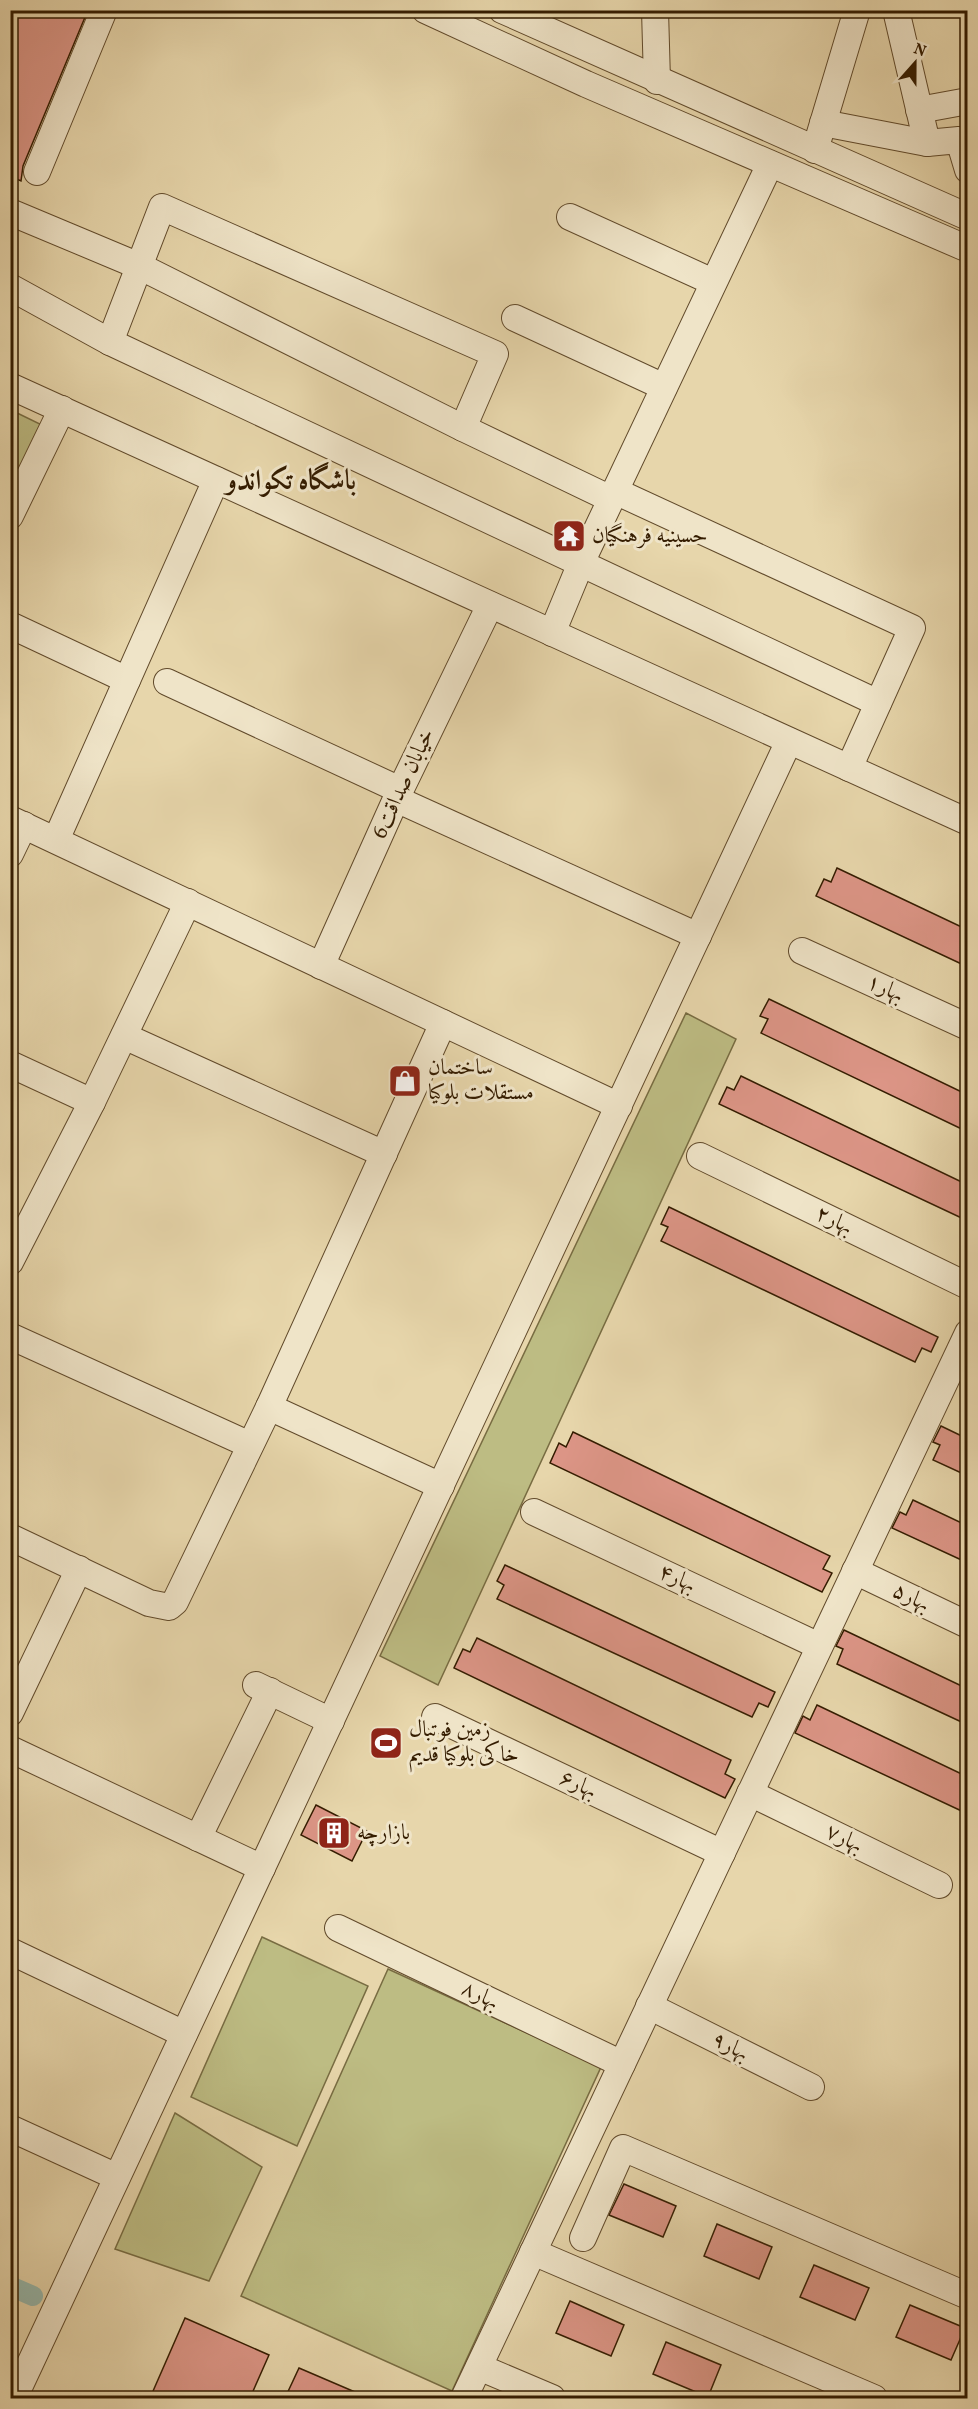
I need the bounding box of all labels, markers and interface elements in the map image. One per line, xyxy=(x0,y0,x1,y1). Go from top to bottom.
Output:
north arrow xyxy=(885,33,945,93)
text: N xyxy=(910,39,929,63)
district label: باشگاه تکواندو xyxy=(223,461,356,501)
temple icon: حسینیه فرهنگیان xyxy=(551,518,587,554)
place label: حسینیه فرهنگیان xyxy=(592,521,708,552)
street label: خیابان صداقت6 xyxy=(365,724,443,844)
street label: بهار۱ xyxy=(861,967,909,1011)
place label: ساختمان مستقلات بلوکیا xyxy=(428,1053,534,1109)
shop icon: ساختمان مستقلات بلوکیا xyxy=(387,1063,423,1099)
street label: بهار۲ xyxy=(810,1199,858,1243)
street label: بهار۴ xyxy=(653,1557,701,1601)
street label: بهار۵ xyxy=(887,1576,935,1620)
place label: زمین فوتبال خاکی بلوکیا قدیم xyxy=(409,1715,519,1773)
sports icon: زمین فوتبال خاکی بلوکیا قدیم xyxy=(368,1725,404,1761)
street label: بهار۶ xyxy=(554,1763,602,1807)
building icon: بازارچه xyxy=(316,1815,352,1851)
street label: بهار۷ xyxy=(820,1817,868,1861)
place label: بازارچه xyxy=(357,1818,410,1849)
street label: بهار۸ xyxy=(456,1974,504,2018)
street label: بهار۹ xyxy=(706,2024,754,2070)

